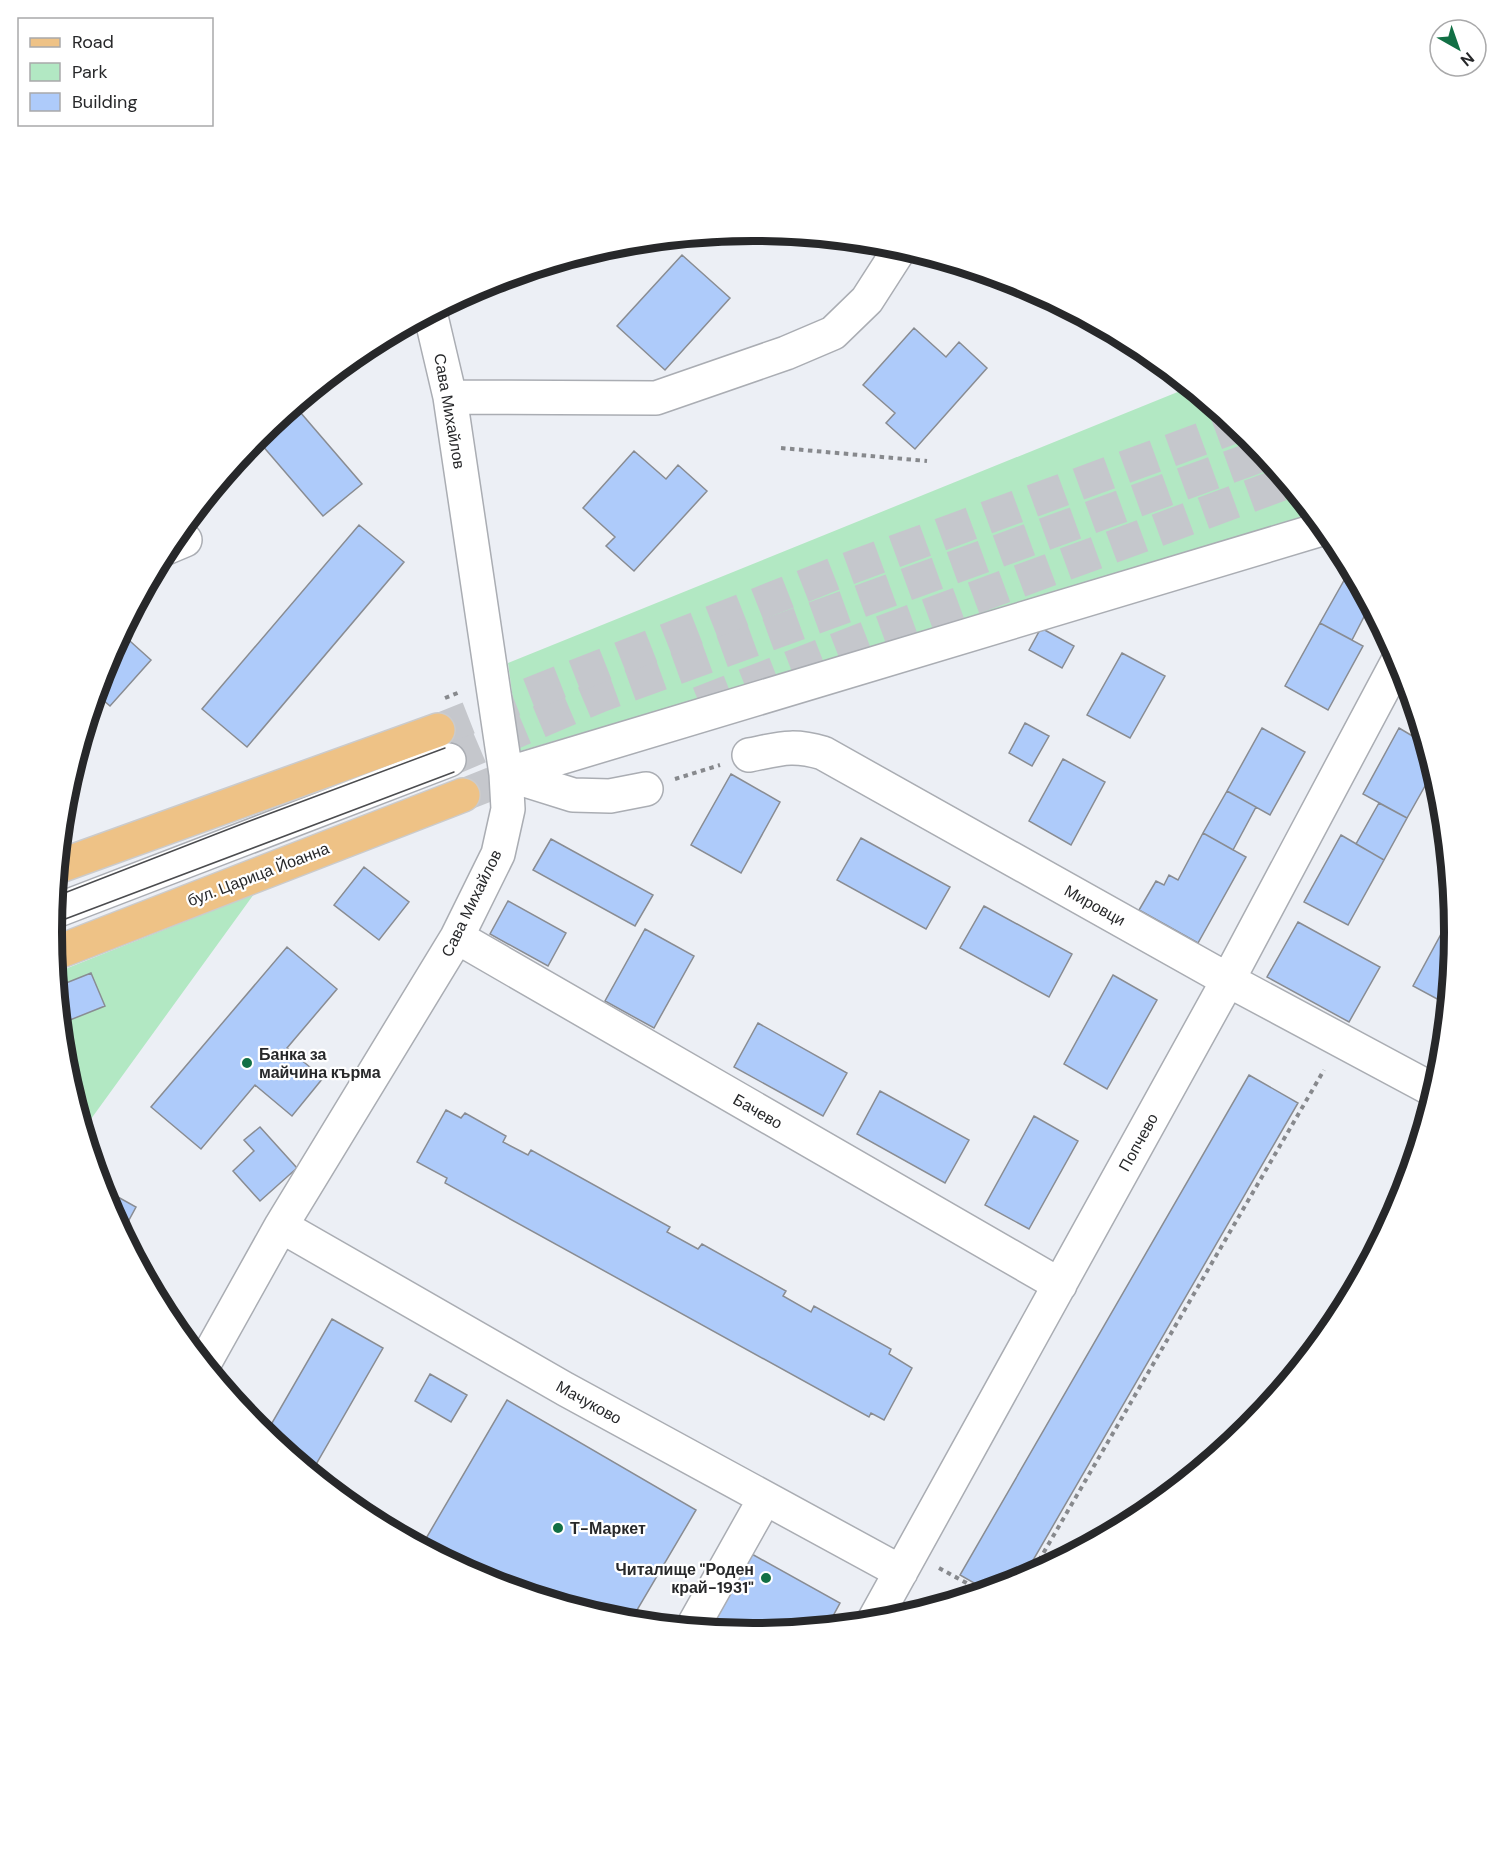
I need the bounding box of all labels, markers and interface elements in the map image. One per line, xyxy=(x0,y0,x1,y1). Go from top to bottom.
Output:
legend xyxy=(18,18,213,126)
north arrow xyxy=(1428,18,1488,78)
text: Road xyxy=(72,30,114,54)
text: N xyxy=(1456,47,1479,71)
text: Park xyxy=(72,60,108,84)
text: Building xyxy=(72,90,137,114)
street label: Сава Михайлов xyxy=(429,352,470,470)
street label: бул. Царица Йоанна xyxy=(184,838,332,911)
street label: Сава Михайлов xyxy=(436,846,507,960)
street label: Мировци xyxy=(1061,880,1129,931)
place label: Банка за майчина кърма xyxy=(259,1044,381,1083)
marker: Банка за майчина кърма xyxy=(240,1056,254,1070)
street label: Бачево xyxy=(729,1089,786,1134)
street label: Попчево xyxy=(1114,1109,1163,1175)
street label: Мачуково xyxy=(552,1376,625,1429)
place label: Т-Маркет xyxy=(570,1518,646,1539)
marker: Т-Маркет xyxy=(551,1521,565,1535)
place label: Читалище "Роден край-1931" xyxy=(616,1559,754,1598)
marker: Читалище "Роден край-1931" xyxy=(759,1571,773,1585)

